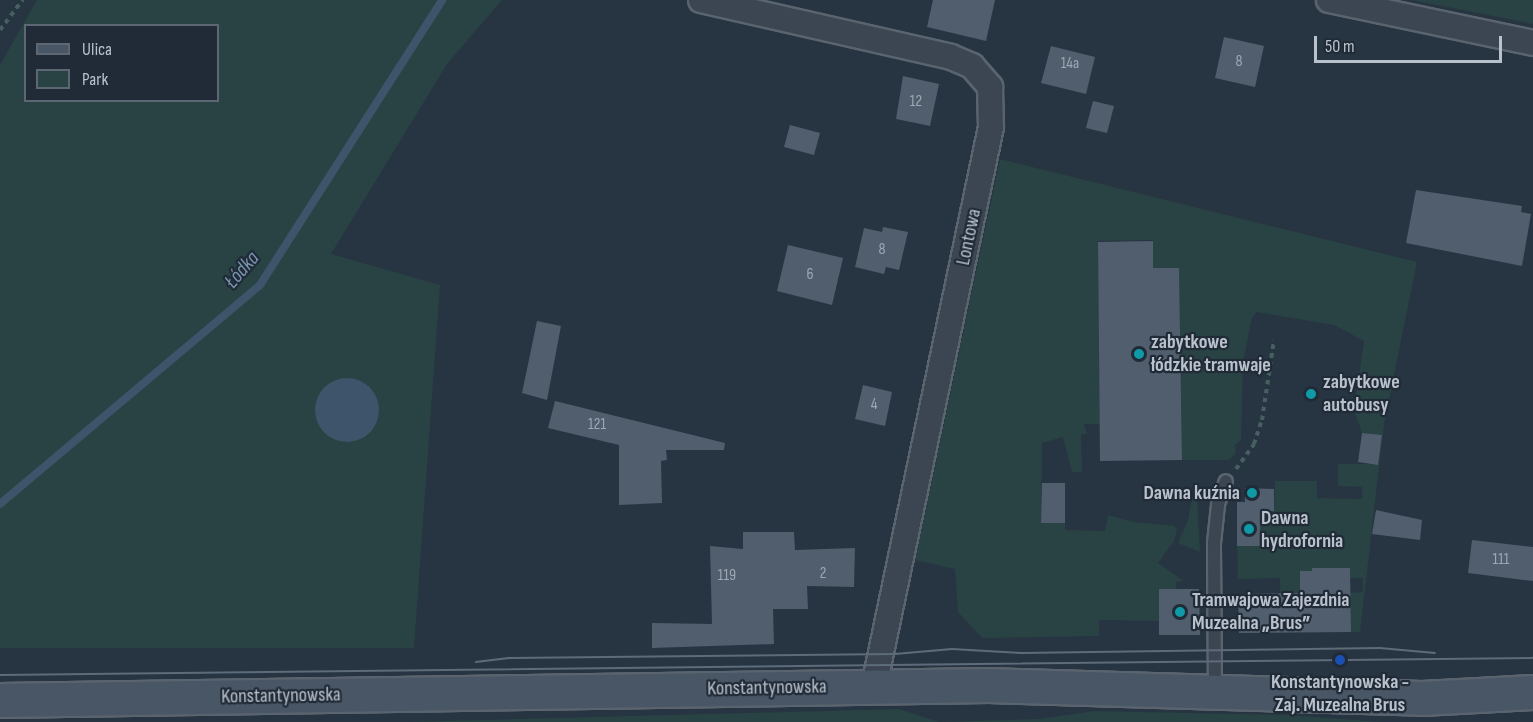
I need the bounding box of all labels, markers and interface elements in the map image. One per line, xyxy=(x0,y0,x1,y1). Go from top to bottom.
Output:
legend xyxy=(24,24,219,102)
scale bar xyxy=(1317,24,1504,62)
text: 50 m xyxy=(1325,36,1355,57)
text: Ulica xyxy=(82,39,112,60)
house number: 8 xyxy=(1235,52,1243,72)
house number: 14a xyxy=(1061,54,1079,74)
text: Park xyxy=(82,69,108,90)
house number: 12 xyxy=(910,92,922,112)
street label: Lontowa xyxy=(951,207,987,267)
house number: 8 xyxy=(878,240,886,260)
water label: Łódka xyxy=(219,246,265,294)
house number: 6 xyxy=(806,265,814,285)
place label: zabytkowe łódzkie tramwaje xyxy=(1151,330,1271,377)
marker: zabytkowe łódzkie tramwaje xyxy=(1132,347,1146,361)
place label: zabytkowe autobusy xyxy=(1323,371,1400,418)
marker: zabytkowe autobusy xyxy=(1304,387,1318,401)
house number: 4 xyxy=(871,395,877,415)
house number: 121 xyxy=(588,415,606,435)
place label: Dawna kuźnia xyxy=(1143,481,1240,505)
marker: Dawna kuźnia xyxy=(1245,486,1259,500)
place label: Dawna hydrofornia xyxy=(1261,506,1343,553)
marker: Dawna hydrofornia xyxy=(1242,522,1256,536)
house number: 111 xyxy=(1493,550,1509,570)
house number: 2 xyxy=(820,564,826,584)
house number: 119 xyxy=(718,566,736,586)
place label: Tramwajowa Zajezdnia Muzealna „Brus” xyxy=(1192,588,1349,635)
marker: Tramwajowa Zajezdnia Muzealna „Brus” xyxy=(1173,605,1187,619)
marker: Konstantynowska - Zaj. Muzealna Brus xyxy=(1333,653,1347,667)
place label: Konstantynowska - Zaj. Muzealna Brus xyxy=(1271,670,1409,717)
street label: Konstantynowska xyxy=(707,675,827,701)
street label: Konstantynowska xyxy=(221,683,341,709)

